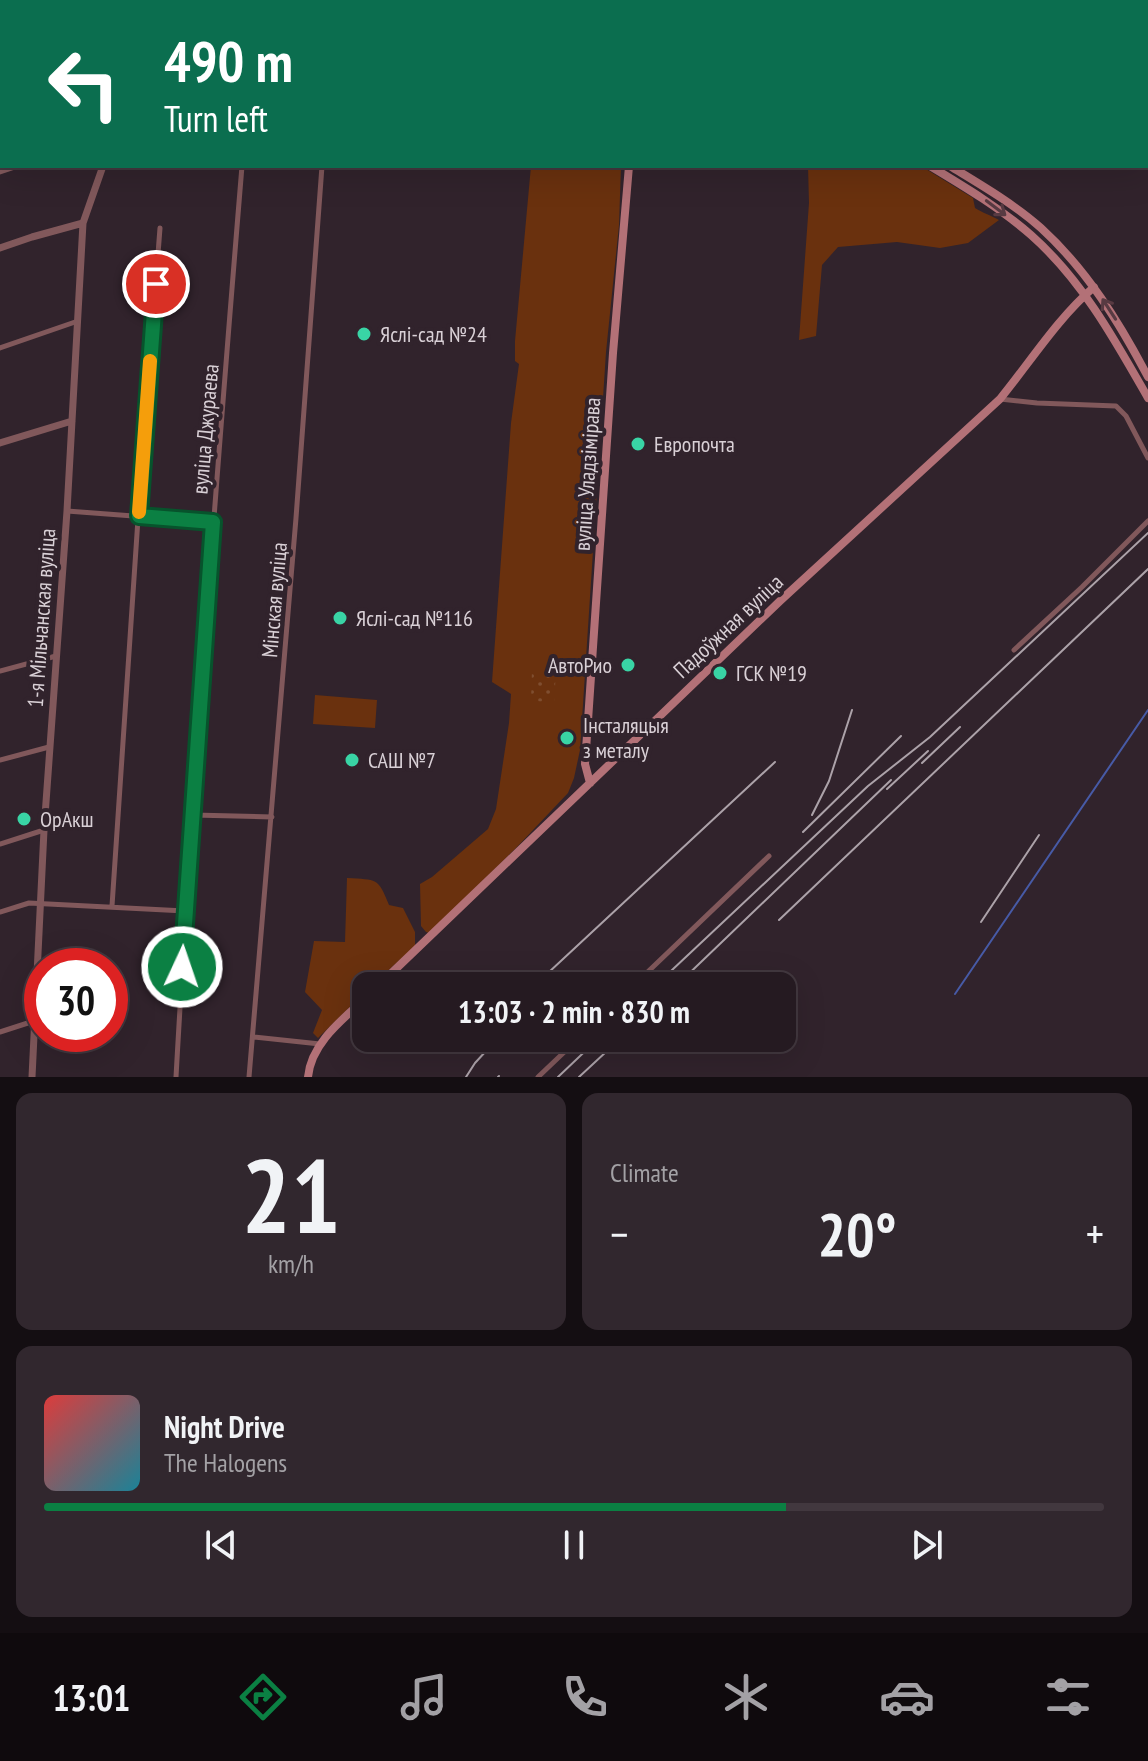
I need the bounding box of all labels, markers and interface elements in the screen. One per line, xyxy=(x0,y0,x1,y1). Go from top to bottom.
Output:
text: 490 m xyxy=(164,25,293,97)
icon: left xyxy=(32,32,136,136)
text: Turn left xyxy=(164,95,268,142)
one-way arrow xyxy=(985,199,1006,216)
pin xyxy=(122,250,190,318)
icon: arrive xyxy=(134,262,178,306)
one-way arrow xyxy=(1101,298,1117,321)
place label: Яслі-сад №24 xyxy=(380,320,487,348)
marker: Яслі-сад №24 xyxy=(355,325,373,343)
street label: вуліца Джураева xyxy=(185,363,225,495)
street label: вуліца Уладзімірава xyxy=(568,396,606,552)
place label: Европочта xyxy=(654,430,735,458)
marker: Европочта xyxy=(629,435,647,453)
street label: 1-я Мільчанская вуліца xyxy=(21,527,61,709)
street label: Мінская вуліца xyxy=(255,541,293,659)
street label: Падоўжная вуліца xyxy=(667,568,789,684)
place label: Яслі-сад №116 xyxy=(356,604,473,632)
marker: Яслі-сад №116 xyxy=(331,609,349,627)
place label: АвтоРио xyxy=(548,651,612,679)
marker: АвтоРио xyxy=(619,656,637,674)
place label: ГСК №19 xyxy=(736,659,807,687)
marker: ГСК №19 xyxy=(711,664,729,682)
place label: Інсталяцыя з металу xyxy=(583,711,669,764)
marker: Інсталяцыя з металу xyxy=(558,729,576,747)
place label: САШ №7 xyxy=(368,746,436,774)
marker: САШ №7 xyxy=(343,751,361,769)
place label: ОрАкш xyxy=(40,805,94,833)
marker: ОрАкш xyxy=(15,810,33,828)
position arrow xyxy=(140,925,224,1009)
speed limit sign: 30 xyxy=(24,948,128,1052)
text: 13:03 · 2 min · 830 m xyxy=(458,992,690,1031)
text: 21 xyxy=(241,1127,341,1262)
text: Climate xyxy=(610,1156,679,1189)
text: 20° xyxy=(817,1195,897,1273)
text: − xyxy=(610,1205,628,1262)
text: + xyxy=(1086,1205,1104,1262)
text: km/h xyxy=(268,1247,314,1280)
text: Night Drive xyxy=(164,1407,285,1446)
text: The Halogens xyxy=(164,1446,287,1479)
icon: previous xyxy=(199,1523,243,1567)
icon: pause xyxy=(552,1523,596,1567)
icon: next xyxy=(905,1523,949,1567)
icon: directions xyxy=(235,1669,291,1725)
icon: music xyxy=(396,1669,452,1725)
icon: phone xyxy=(557,1669,613,1725)
icon: climate xyxy=(718,1669,774,1725)
icon: car xyxy=(879,1669,935,1725)
icon: filters xyxy=(1040,1669,1096,1725)
text: 13:01 xyxy=(52,1674,130,1721)

